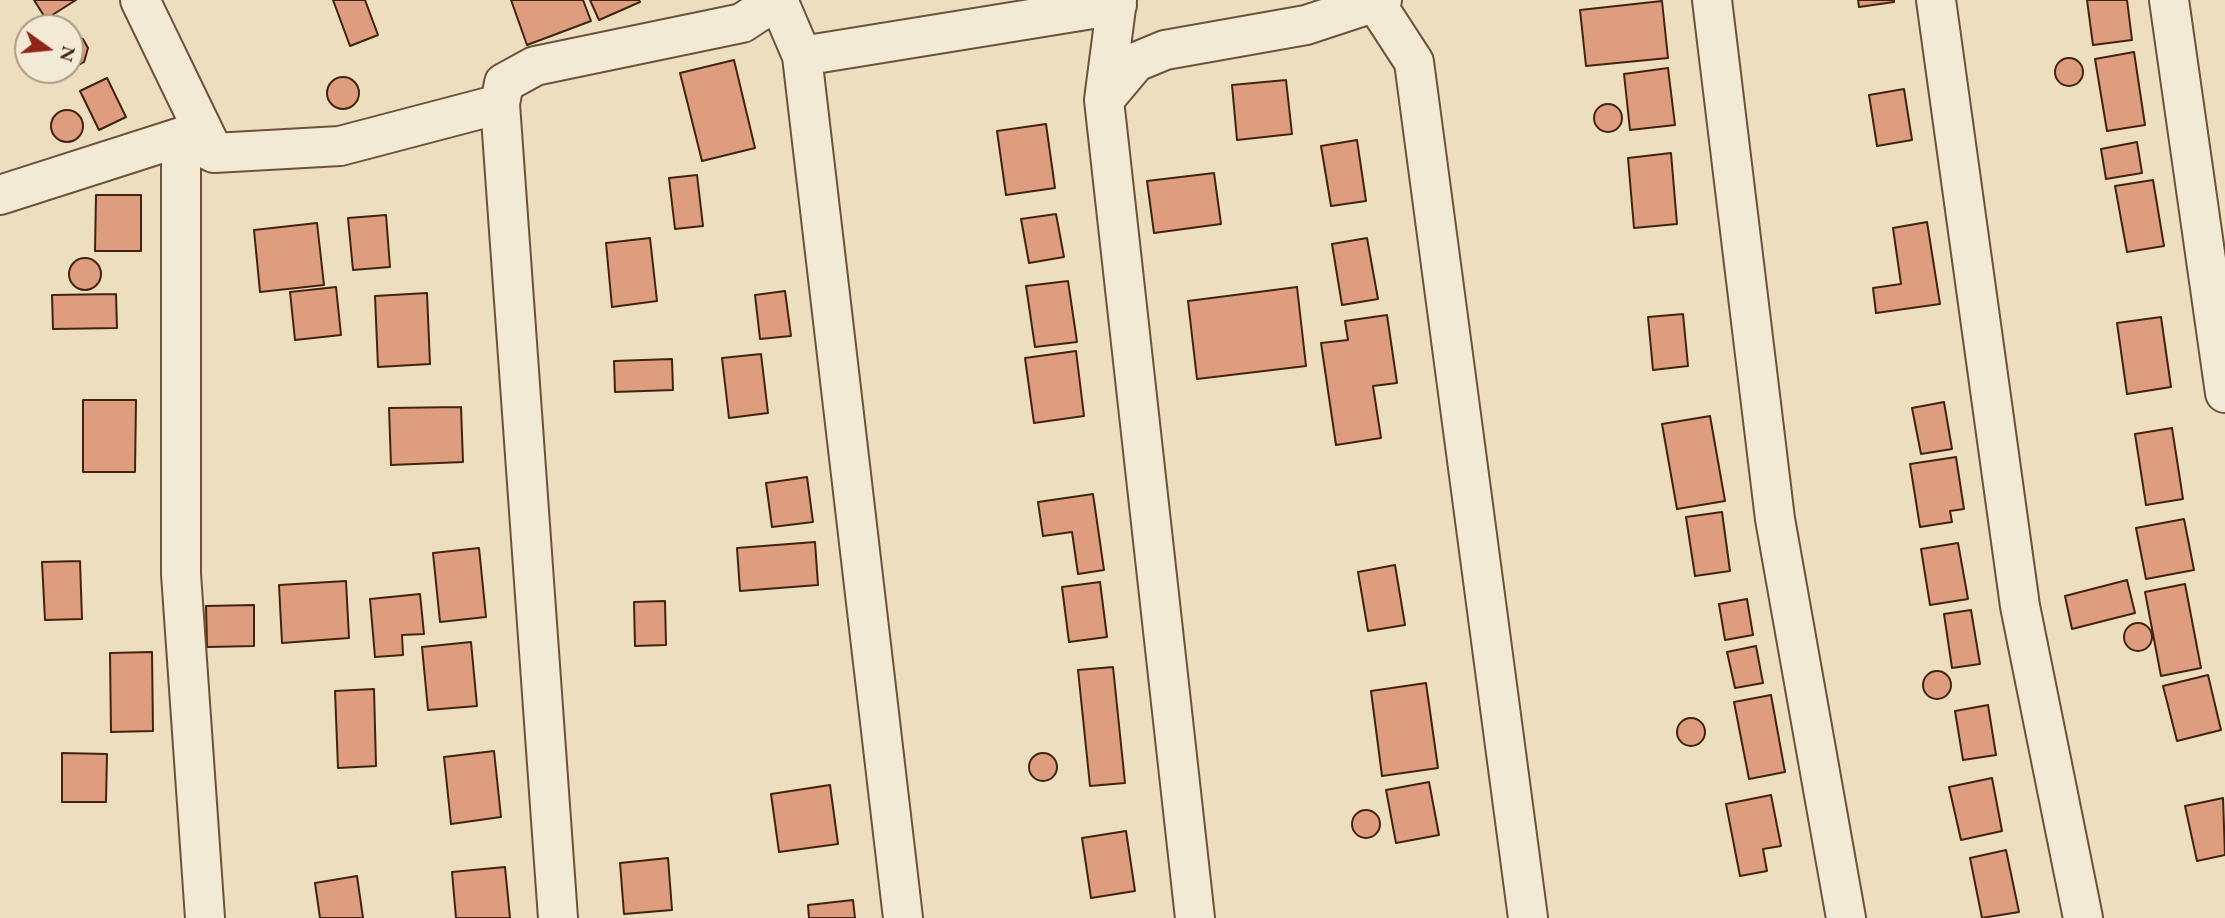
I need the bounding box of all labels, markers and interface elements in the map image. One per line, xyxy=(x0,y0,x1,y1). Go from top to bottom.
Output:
north arrow xyxy=(14,14,84,84)
text: N xyxy=(54,43,82,65)

